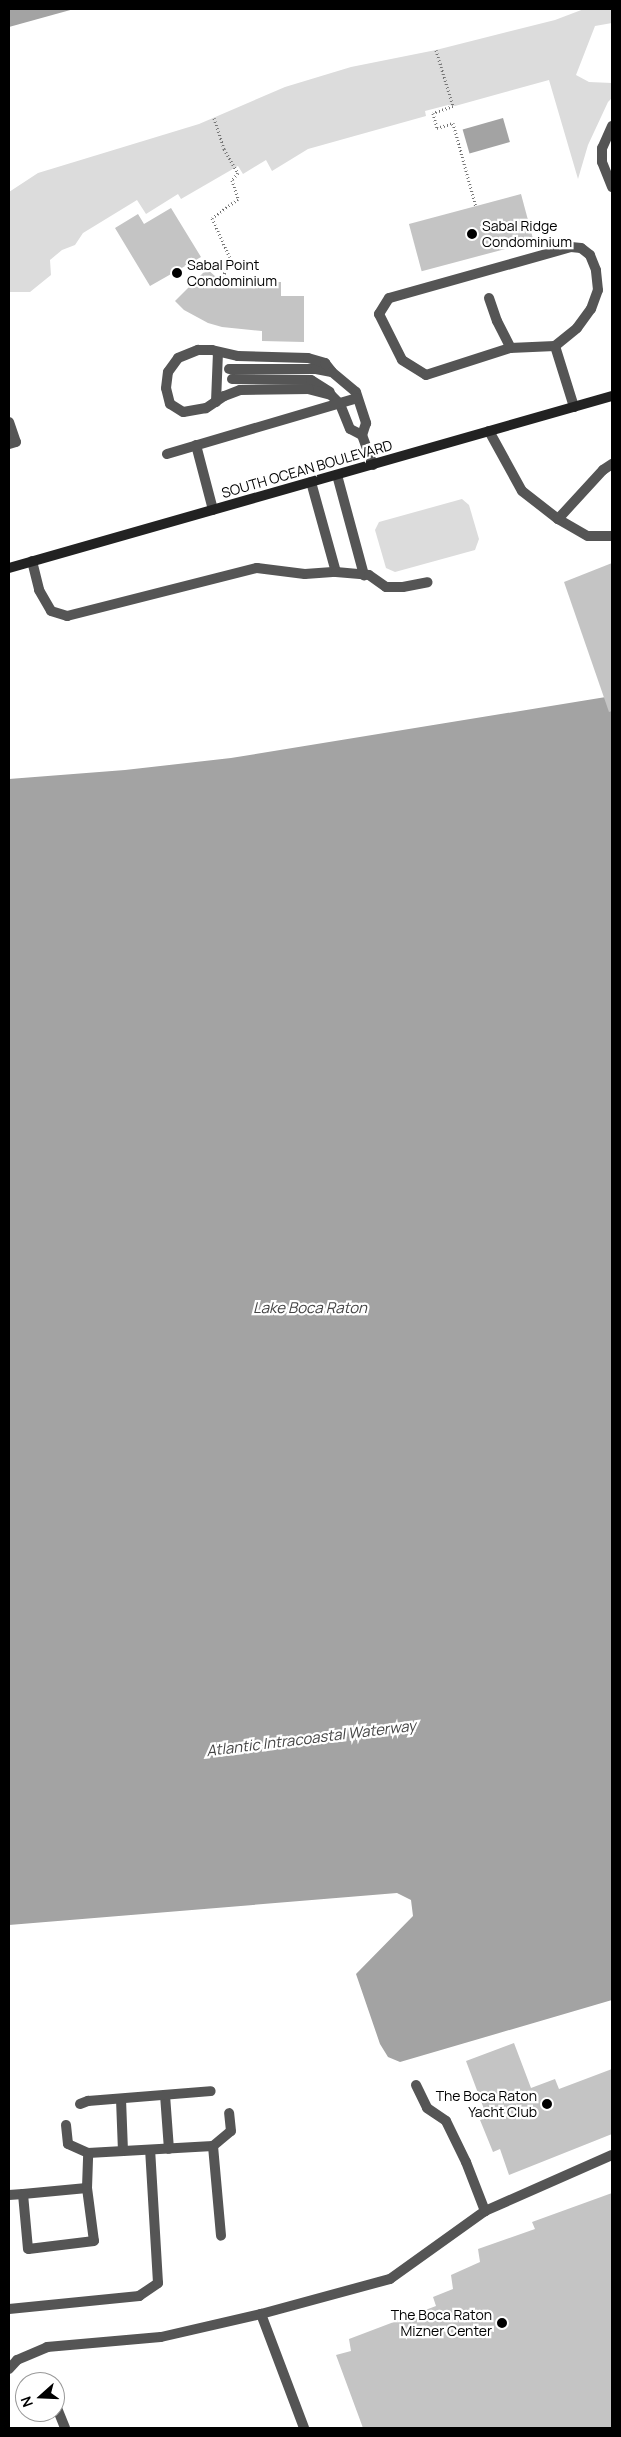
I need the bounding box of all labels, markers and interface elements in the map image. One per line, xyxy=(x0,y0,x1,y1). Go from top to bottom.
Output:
place label: Sabal Ridge Condominium xyxy=(482,218,572,250)
marker: Sabal Ridge Condominium xyxy=(466,228,478,240)
place label: Sabal Point Condominium xyxy=(187,257,277,290)
marker: Sabal Point Condominium xyxy=(171,267,183,279)
street label: SOUTH OCEAN BOULEVARD xyxy=(220,437,394,501)
water label: Lake Boca Raton xyxy=(253,1299,367,1317)
water label: Atlantic Intracoastal Waterway xyxy=(205,1716,417,1760)
place label: The Boca Raton Yacht Club xyxy=(436,2088,537,2120)
marker: The Boca Raton Yacht Club xyxy=(541,2098,553,2110)
place label: The Boca Raton Mizner Center xyxy=(391,2307,492,2340)
marker: The Boca Raton Mizner Center xyxy=(496,2317,508,2329)
north arrow xyxy=(15,2372,65,2422)
text: N xyxy=(16,2394,37,2410)

